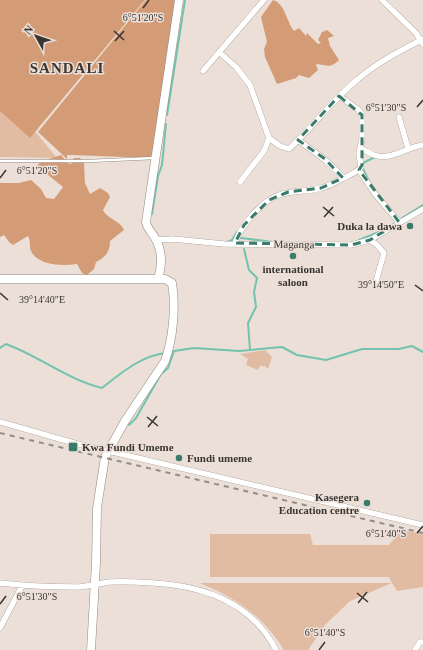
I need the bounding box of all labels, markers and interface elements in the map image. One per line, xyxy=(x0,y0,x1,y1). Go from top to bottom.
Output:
text: 6°51'20"S xyxy=(123,12,163,23)
north arrow xyxy=(16,16,56,56)
text: N xyxy=(21,23,36,36)
district label: SANDALI xyxy=(30,60,104,76)
text: 6°51'30"S xyxy=(366,102,406,113)
text: 6°51'20"S xyxy=(17,165,57,176)
place label: Duka la dawa xyxy=(337,220,403,232)
marker: Duka la dawa xyxy=(405,221,415,231)
street label: Maganga xyxy=(273,238,315,250)
marker: international saloon xyxy=(288,251,298,261)
place label: international saloon xyxy=(262,263,324,288)
text: 39°14'50"E xyxy=(358,279,404,290)
text: 39°14'40"E xyxy=(19,294,65,305)
marker: Kwa Fundi Umeme xyxy=(67,441,79,453)
place label: Kwa Fundi Umeme xyxy=(82,441,174,453)
place label: Fundi umeme xyxy=(187,452,252,464)
marker: Fundi umeme xyxy=(174,453,184,463)
place label: Kasegera Education centre xyxy=(279,491,359,516)
marker: Kasegera Education centre xyxy=(362,498,372,508)
text: 6°51'40"S xyxy=(366,528,406,539)
text: 6°51'30"S xyxy=(17,591,57,602)
text: 6°51'40"S xyxy=(305,627,345,638)

